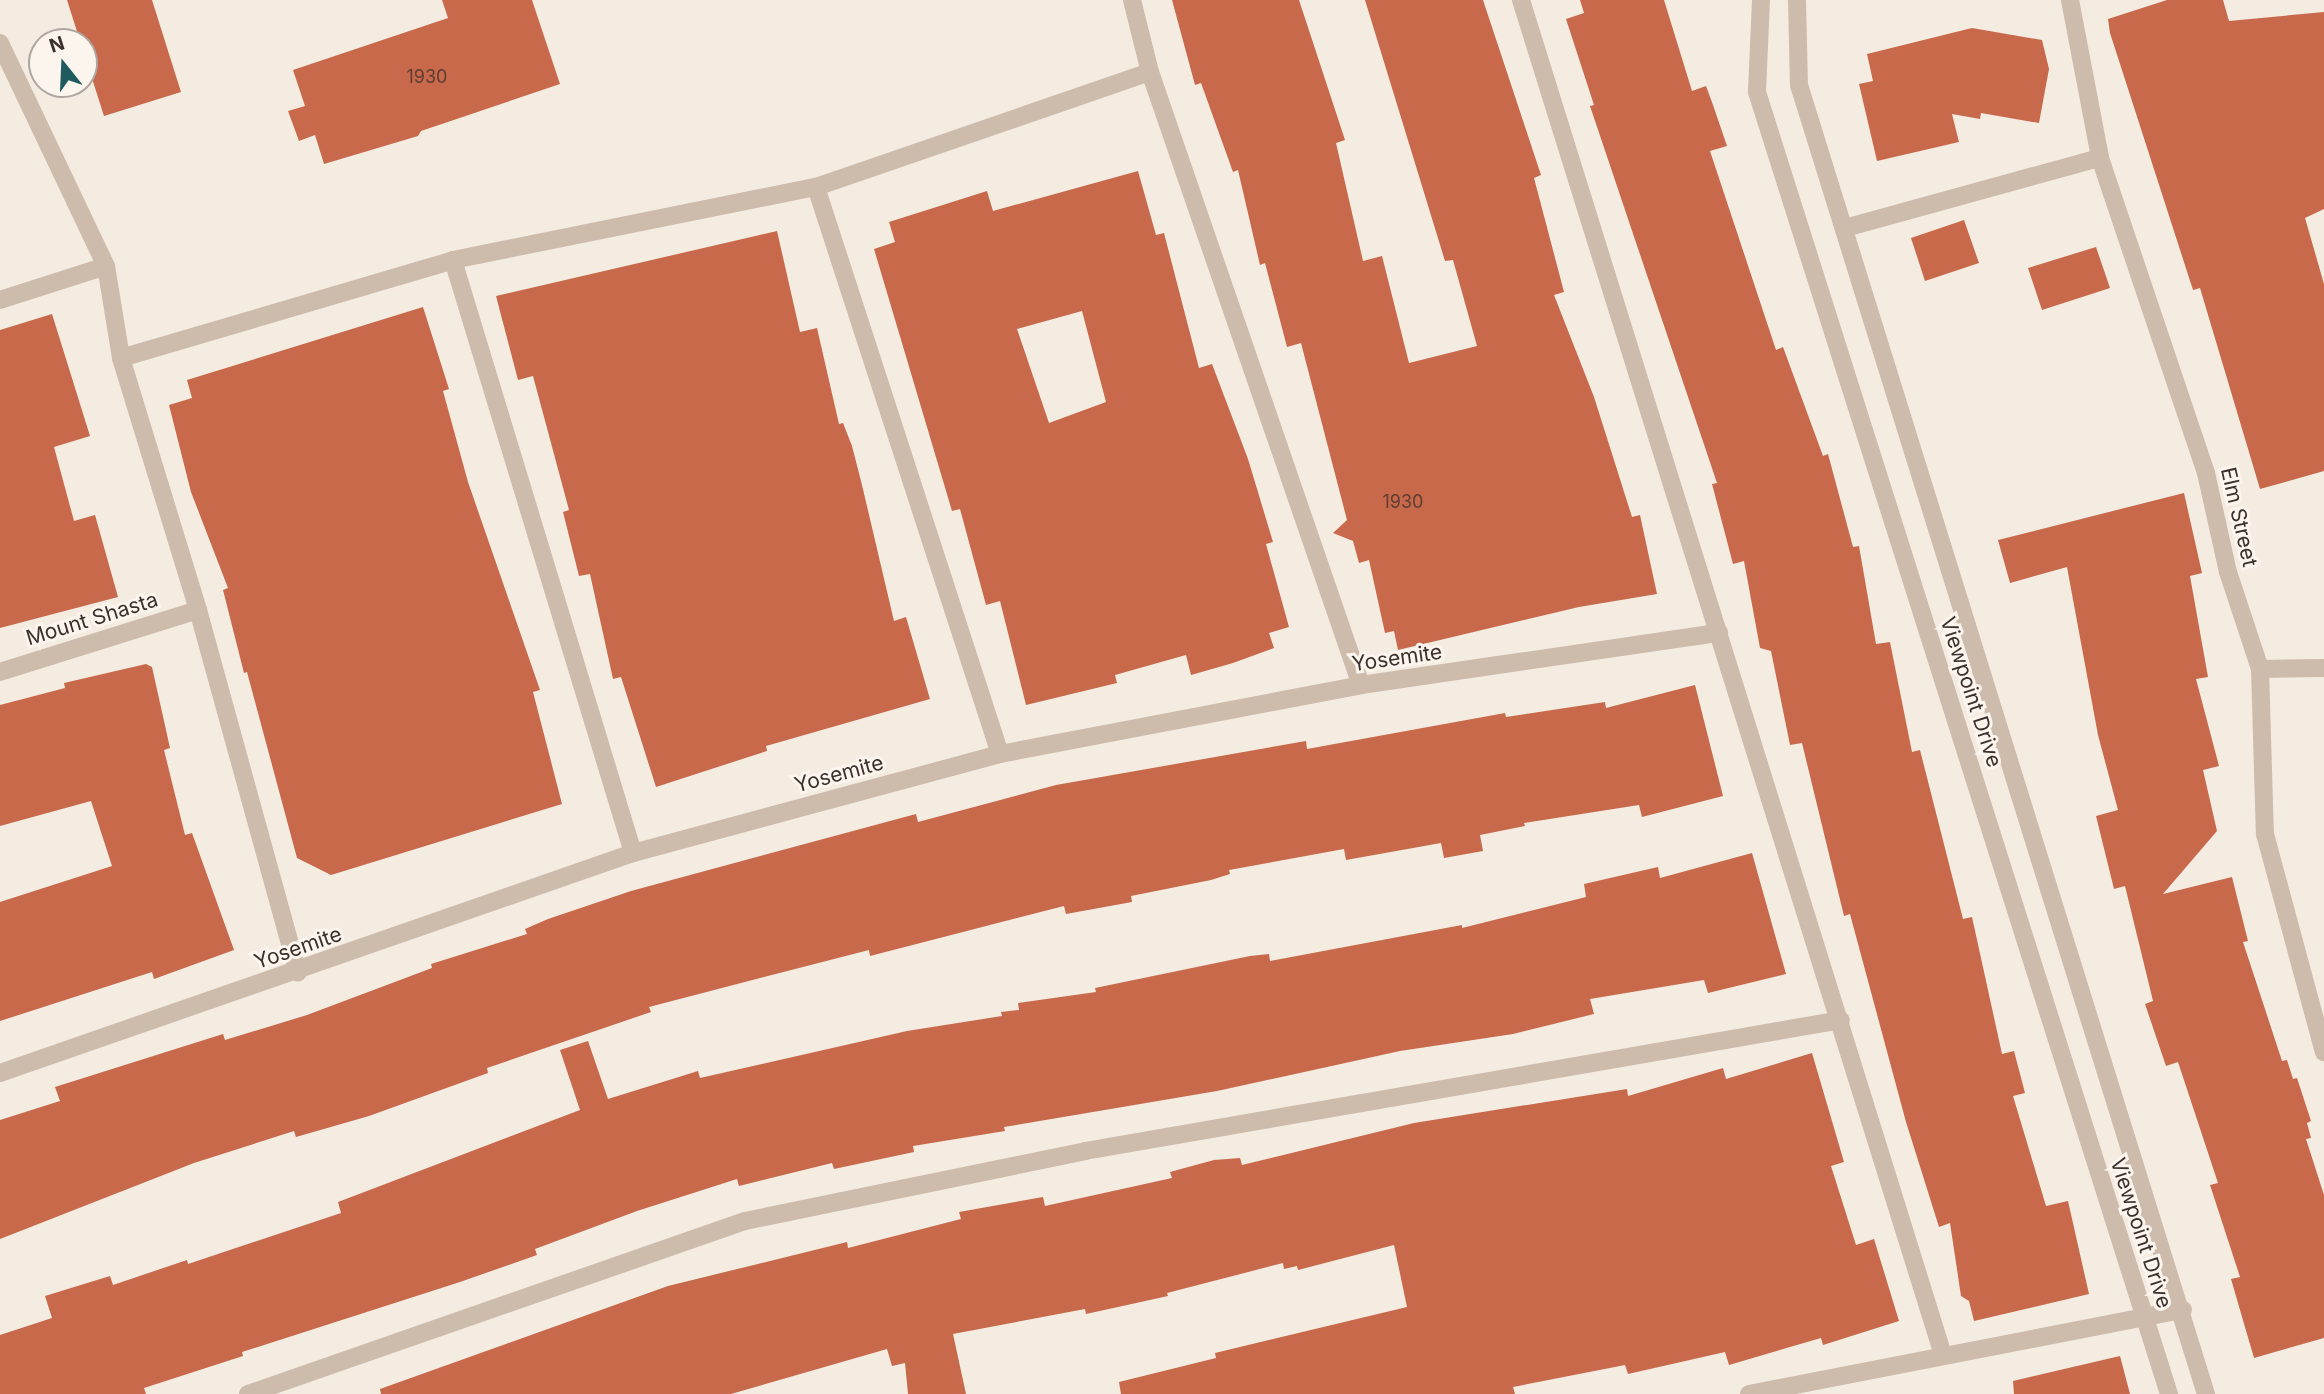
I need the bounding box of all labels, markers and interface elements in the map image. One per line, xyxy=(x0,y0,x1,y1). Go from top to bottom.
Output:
north arrow xyxy=(28,28,98,98)
text: N xyxy=(47,31,67,58)
house number: 1930 xyxy=(407,66,447,88)
street label: Elm Street xyxy=(2215,465,2263,569)
house number: 1930 xyxy=(1383,491,1423,513)
street label: Mount Shasta xyxy=(23,587,161,651)
street label: Viewpoint Drive xyxy=(1935,614,2007,770)
street label: Yosemite xyxy=(1350,639,1444,677)
street label: Yosemite xyxy=(792,750,886,798)
street label: Yosemite xyxy=(251,921,345,975)
street label: Viewpoint Drive xyxy=(2105,1155,2177,1311)

